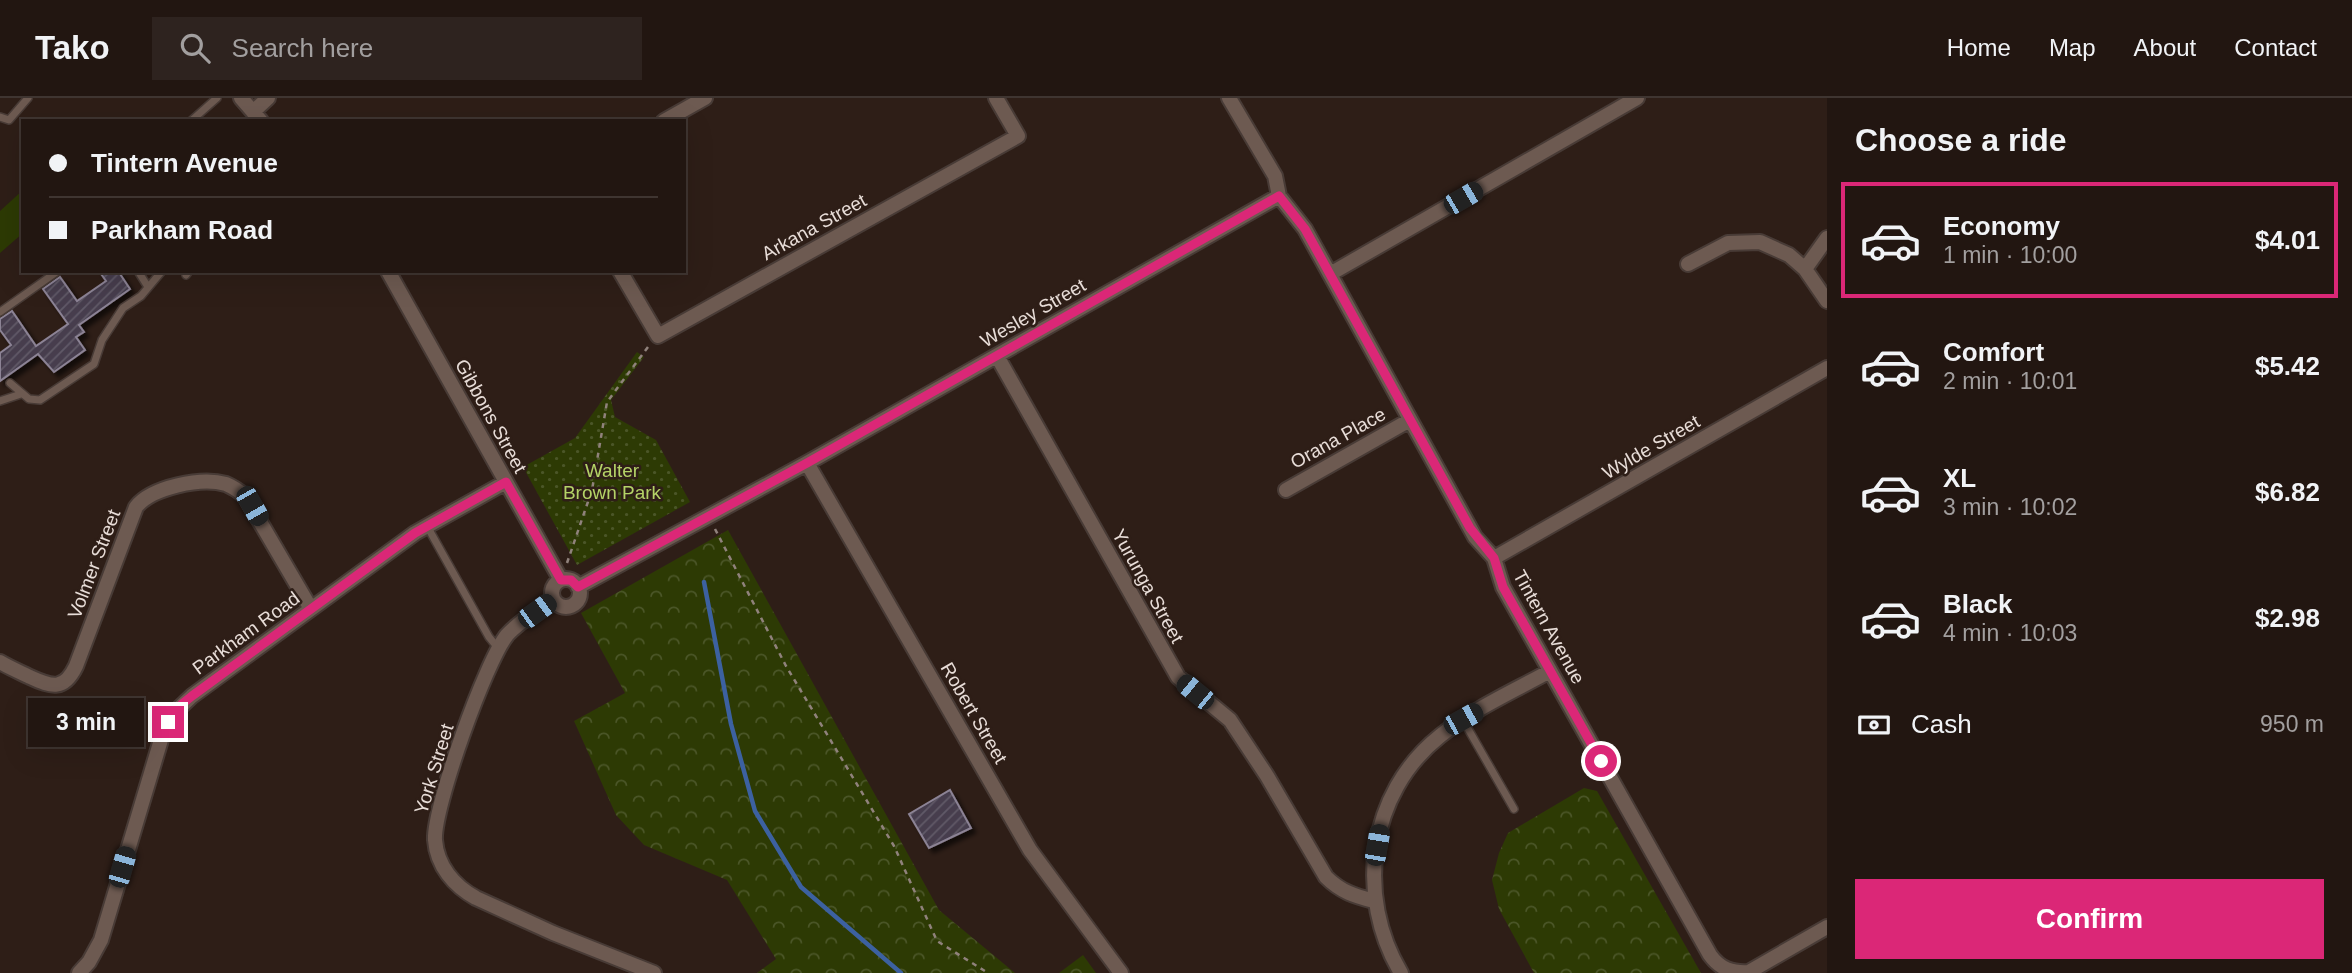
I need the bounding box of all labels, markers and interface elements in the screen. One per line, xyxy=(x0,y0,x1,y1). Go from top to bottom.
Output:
search box xyxy=(152,17,642,80)
text: Tako xyxy=(35,29,110,66)
icon: search xyxy=(176,29,214,67)
text: Search here xyxy=(232,33,373,63)
text: Home xyxy=(1947,34,2011,61)
text: Map xyxy=(2049,34,2096,61)
text: About xyxy=(2134,34,2196,61)
text: Contact xyxy=(2234,34,2317,61)
text: Choose a ride xyxy=(1855,122,2067,158)
text: Tintern Avenue xyxy=(91,148,278,178)
car xyxy=(1440,178,1487,218)
street label: Arkana Street xyxy=(758,189,871,264)
icon: car xyxy=(1859,209,1922,272)
text: Economy xyxy=(1943,211,2060,241)
text: Parkham Road xyxy=(91,215,273,245)
text: $4.01 xyxy=(2255,225,2320,255)
text: 1 min · 10:00 xyxy=(1943,242,2077,268)
street label: Wesley Street xyxy=(977,274,1090,352)
icon: car xyxy=(1859,335,1922,398)
text: Comfort xyxy=(1943,337,2044,367)
text: $5.42 xyxy=(2255,351,2320,381)
street label: Gibbons Street xyxy=(451,355,531,477)
text: 2 min · 10:01 xyxy=(1943,368,2077,394)
street label: Orana Place xyxy=(1287,403,1389,473)
street label: Wylde Street xyxy=(1599,410,1704,483)
park label: Walter Brown Park xyxy=(563,460,662,503)
icon: car xyxy=(1859,461,1922,524)
text: XL xyxy=(1943,463,1976,493)
text: $6.82 xyxy=(2255,477,2320,507)
car xyxy=(233,483,272,529)
text: 3 min · 10:02 xyxy=(1943,494,2077,520)
street label: Volmer Street xyxy=(64,506,125,621)
street label: Yurunga Street xyxy=(1108,525,1188,647)
street label: Tintern Avenue xyxy=(1509,566,1589,688)
street label: Parkham Road xyxy=(189,587,303,679)
icon: car xyxy=(1859,587,1922,650)
text: Black xyxy=(1943,589,2012,619)
car xyxy=(514,590,561,632)
text: $2.98 xyxy=(2255,603,2320,633)
text: 4 min · 10:03 xyxy=(1943,620,2077,646)
street label: Robert Street xyxy=(937,659,1012,768)
car xyxy=(1173,671,1218,713)
callout: 3 min xyxy=(28,698,144,746)
car xyxy=(1440,700,1487,738)
route end xyxy=(152,706,184,738)
icon: cash xyxy=(1855,706,1893,744)
text: 3 min xyxy=(56,709,116,735)
text: Cash xyxy=(1911,709,1972,739)
text: 950 m xyxy=(2260,711,2324,737)
street label: York Street xyxy=(410,721,458,817)
route start xyxy=(1585,745,1617,777)
car xyxy=(1364,822,1391,868)
car xyxy=(107,844,138,890)
button: Confirm xyxy=(1855,879,2324,959)

